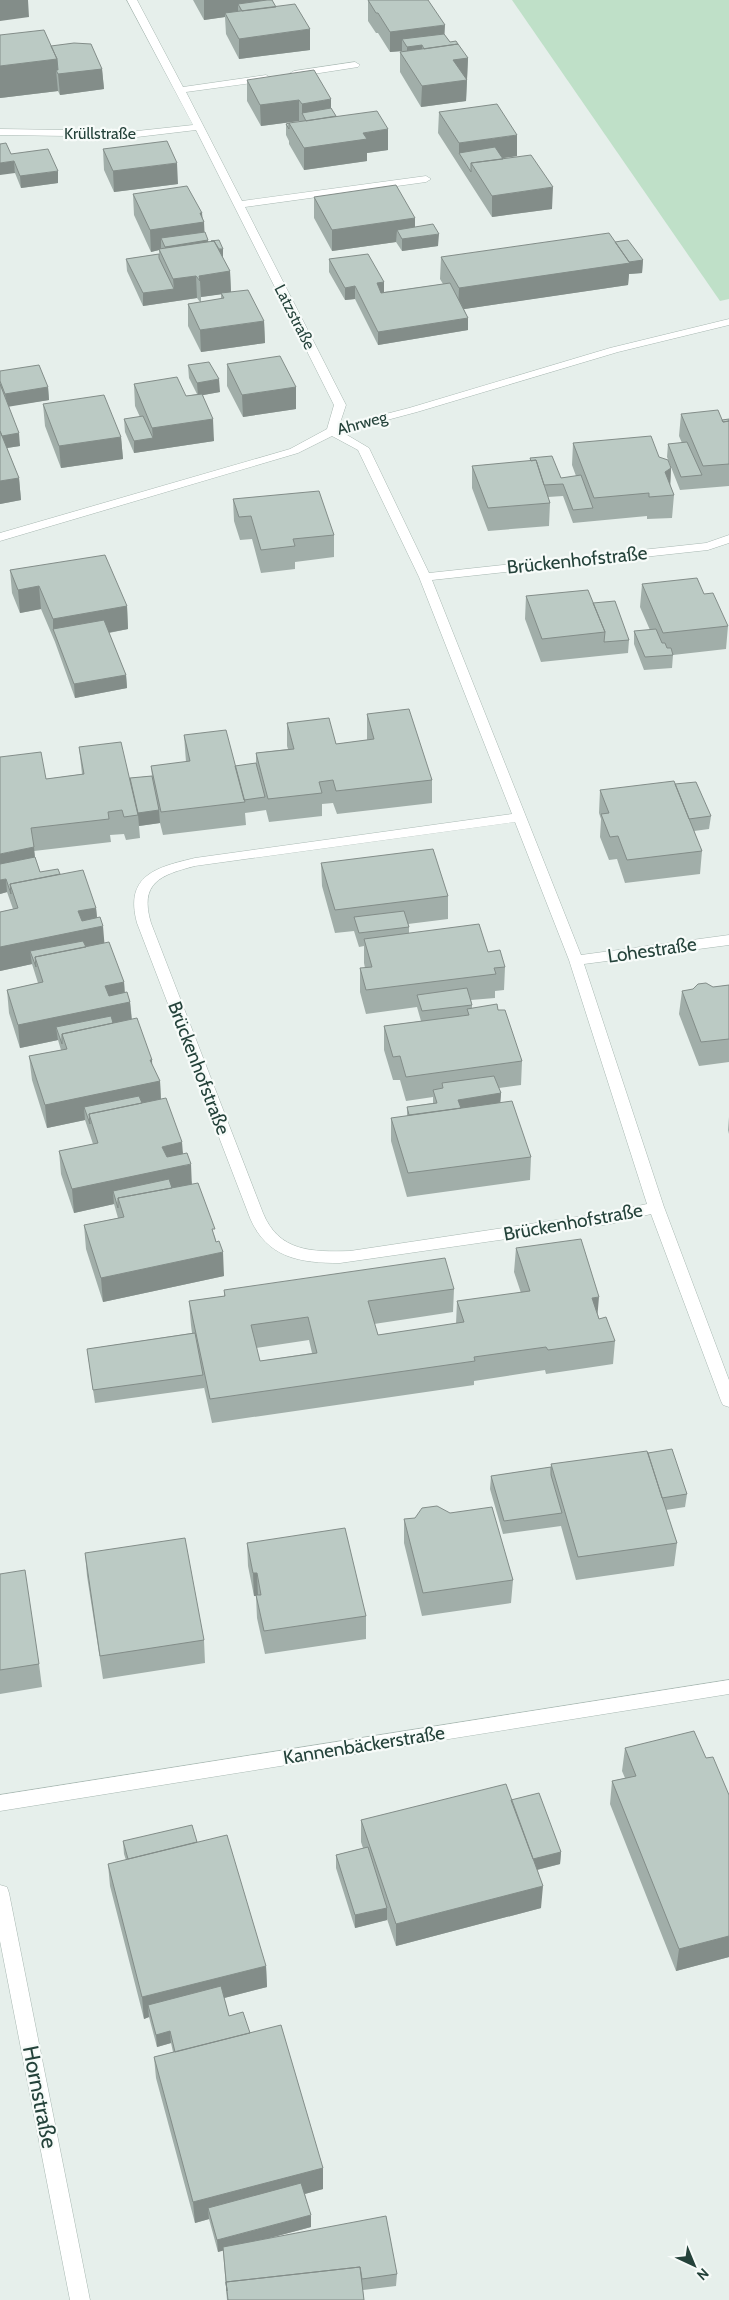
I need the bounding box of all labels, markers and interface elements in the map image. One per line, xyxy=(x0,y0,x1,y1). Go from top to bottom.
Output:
street label: Krüllstraße xyxy=(64,124,136,143)
street label: Latzstraße xyxy=(271,281,319,353)
street label: Ahrweg xyxy=(335,407,390,439)
street label: Brückenhofstraße xyxy=(506,541,649,579)
street label: Lohestraße xyxy=(606,932,698,968)
street label: Brückenhofstraße xyxy=(163,998,235,1138)
street label: Brückenhofstraße xyxy=(502,1198,645,1246)
street label: Kannenbäckerstraße xyxy=(281,1721,447,1769)
street label: Hornstraße xyxy=(17,2043,63,2151)
north arrow xyxy=(669,2240,719,2290)
text: N xyxy=(693,2264,713,2284)

